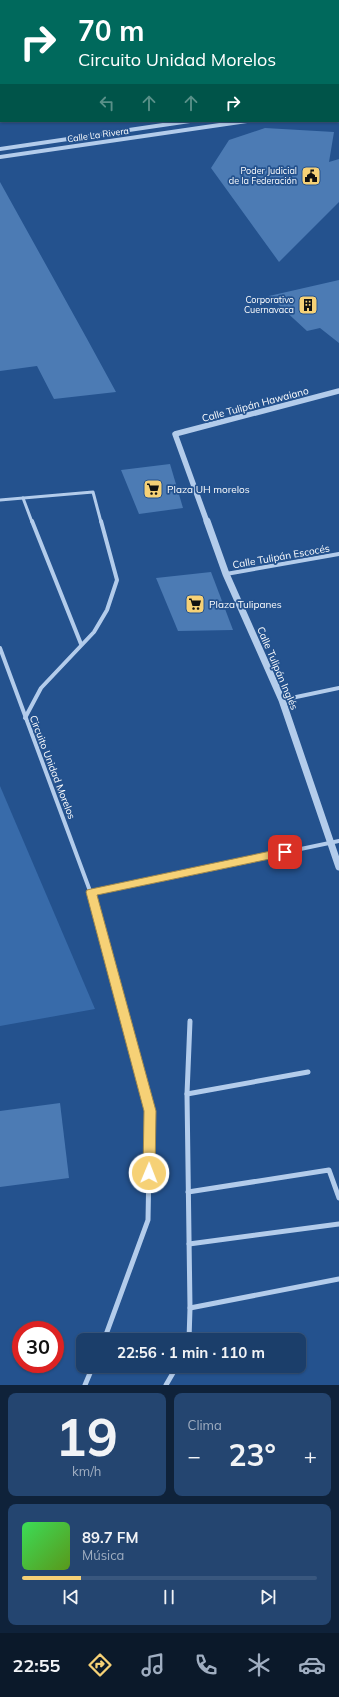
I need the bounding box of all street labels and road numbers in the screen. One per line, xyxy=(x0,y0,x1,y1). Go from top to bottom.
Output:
street label: Calle La Rivera xyxy=(66,125,129,144)
street label: Calle Tulipán Hawaiano xyxy=(200,384,310,425)
street label: Calle Tulipán Escocés xyxy=(232,542,331,571)
street label: Calle Tulipán Inglés xyxy=(254,625,301,712)
street label: Circuito Unidad Morelos xyxy=(27,713,78,821)

